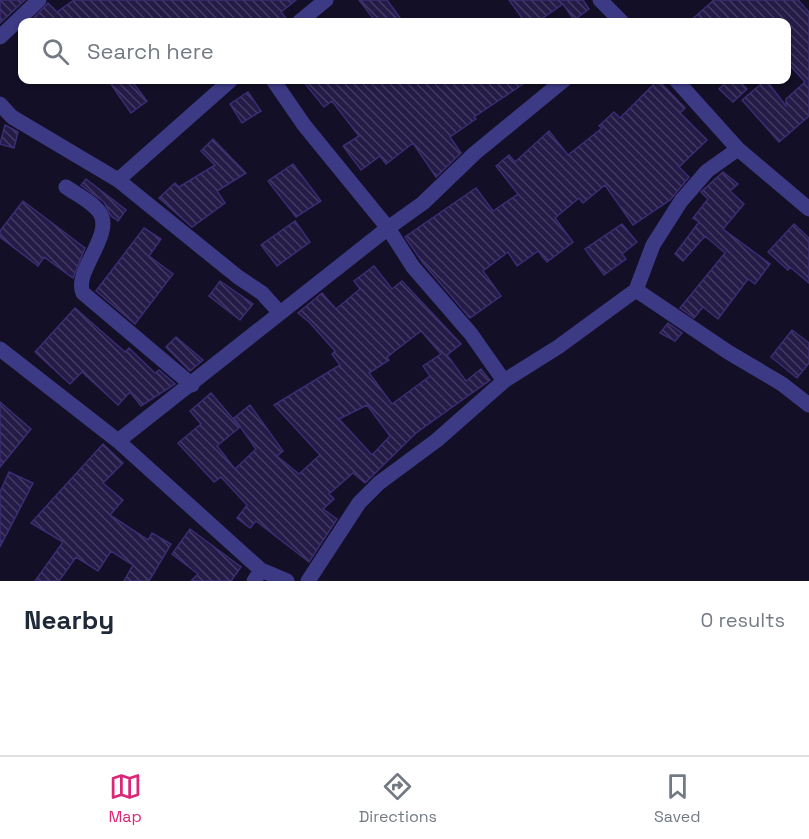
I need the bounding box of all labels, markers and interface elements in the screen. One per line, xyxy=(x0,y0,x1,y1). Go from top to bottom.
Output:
search box xyxy=(18,18,791,84)
icon: search xyxy=(39,35,72,68)
text: Search here xyxy=(87,37,214,65)
text: Nearby xyxy=(24,603,114,637)
text: 0 results xyxy=(701,607,785,633)
tab: Map xyxy=(108,770,142,827)
tab: Directions xyxy=(359,770,437,827)
tab: Saved xyxy=(654,770,701,827)

